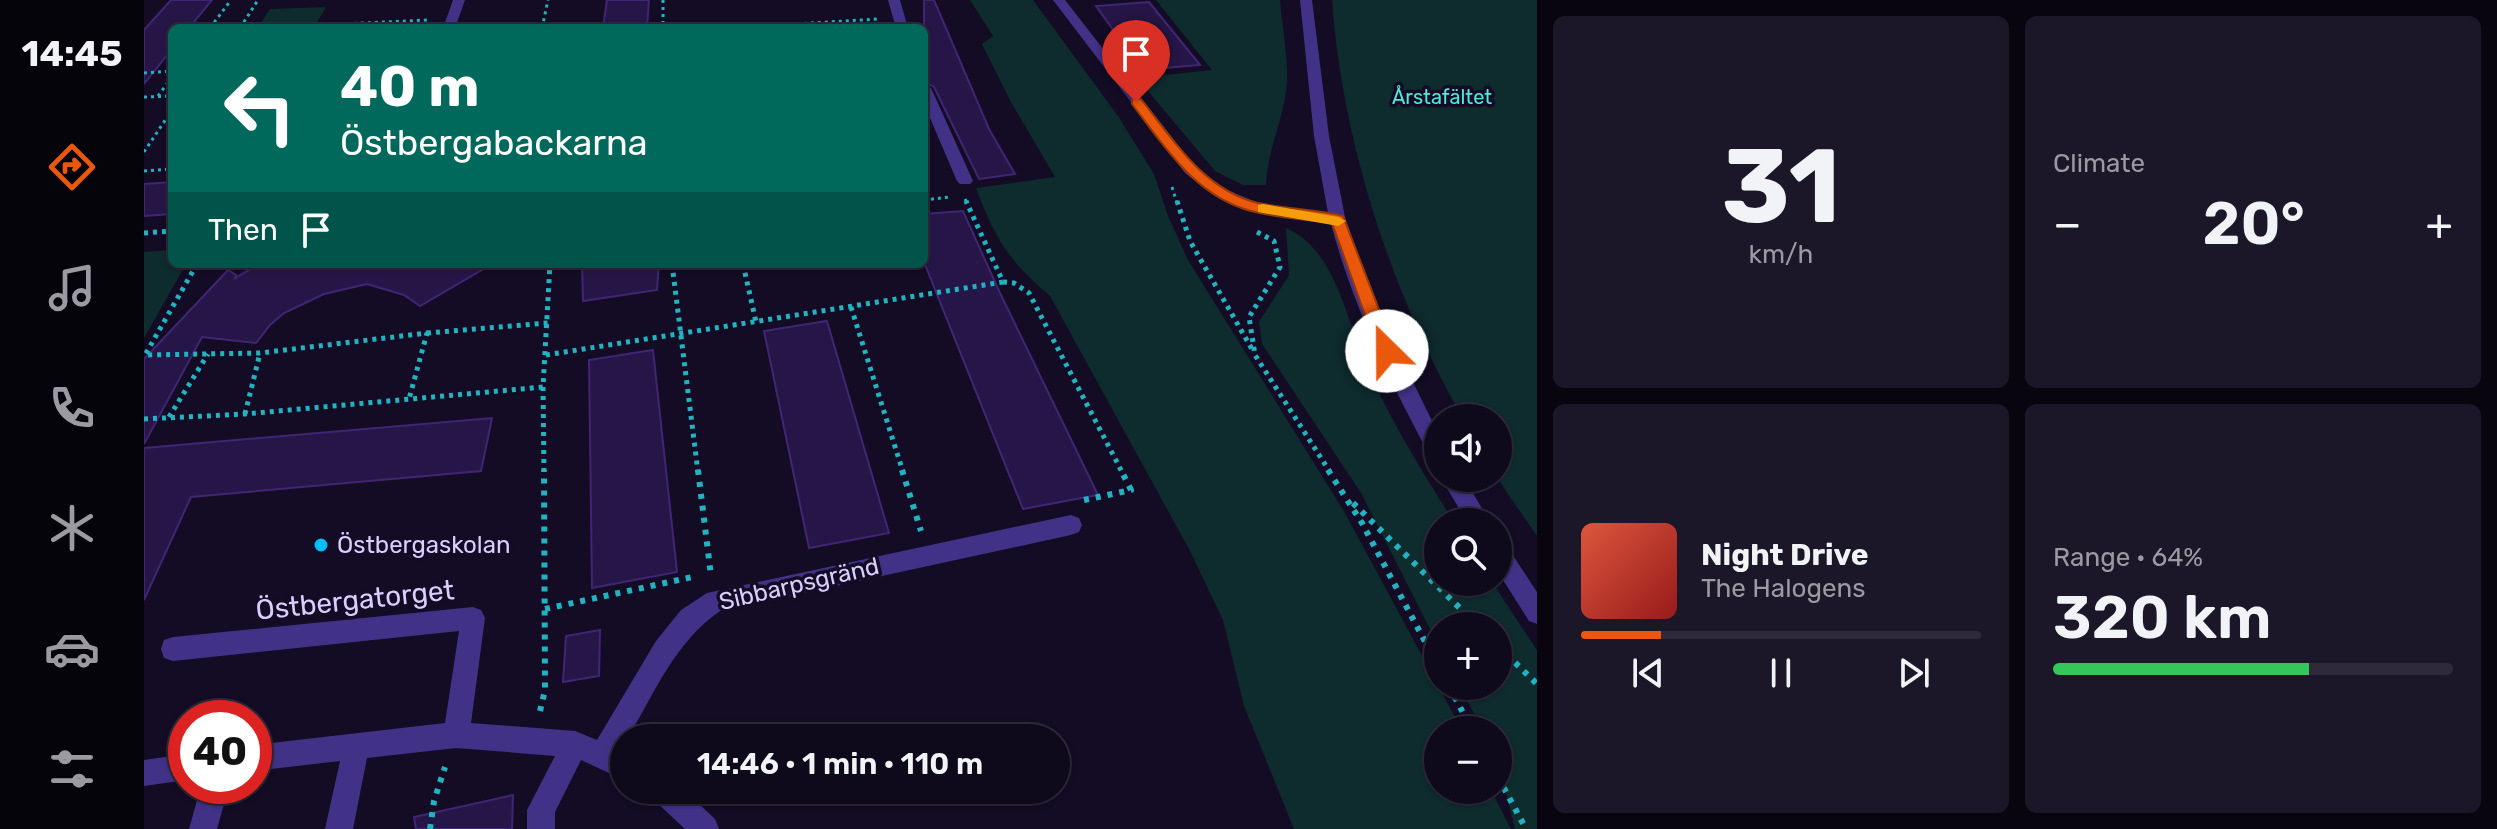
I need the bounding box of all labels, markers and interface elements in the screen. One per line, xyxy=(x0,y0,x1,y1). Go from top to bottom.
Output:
pin xyxy=(1102,20,1170,102)
text: 14:45 xyxy=(22,32,122,75)
icon: arrive xyxy=(1114,32,1158,76)
text: 40 m xyxy=(340,54,480,120)
icon: left xyxy=(208,56,312,160)
park label: Årstafältet xyxy=(1392,85,1492,109)
text: Östbergabackarna xyxy=(340,121,648,164)
text: 31 xyxy=(1722,125,1840,248)
icon: directions xyxy=(44,139,100,195)
text: Climate xyxy=(2053,148,2145,179)
text: 20° xyxy=(2202,188,2305,259)
text: − xyxy=(2053,198,2082,250)
text: + xyxy=(2426,198,2453,250)
icon: arrive xyxy=(294,208,338,252)
text: Then xyxy=(208,212,278,248)
text: km/h xyxy=(1749,239,1813,270)
icon: music xyxy=(44,260,100,316)
position arrow xyxy=(1345,309,1429,393)
icon: phone xyxy=(44,380,100,436)
map controls xyxy=(1424,404,1512,804)
button: sound xyxy=(1424,404,1512,492)
icon: climate xyxy=(44,500,100,556)
button: search xyxy=(1424,508,1512,596)
place label: Östbergaskolan xyxy=(337,531,510,559)
marker: Östbergaskolan xyxy=(312,536,330,554)
text: Night Drive xyxy=(1701,537,1869,573)
text: Range · 64% xyxy=(2053,542,2203,573)
street label: Sibbarpsgränd xyxy=(716,552,882,616)
street label: Östbergatorget xyxy=(254,573,456,627)
text: The Halogens xyxy=(1701,573,1866,604)
text: 320 km xyxy=(2053,582,2272,653)
button: + xyxy=(1424,612,1512,700)
icon: car xyxy=(44,621,100,677)
icon: previous xyxy=(1626,651,1670,695)
icon: pause xyxy=(1759,651,1803,695)
icon: next xyxy=(1892,651,1936,695)
speed limit sign: 40 xyxy=(168,700,272,804)
button: − xyxy=(1424,716,1512,804)
icon: filters xyxy=(44,741,100,797)
text: 14:46 · 1 min · 110 m xyxy=(697,746,983,782)

